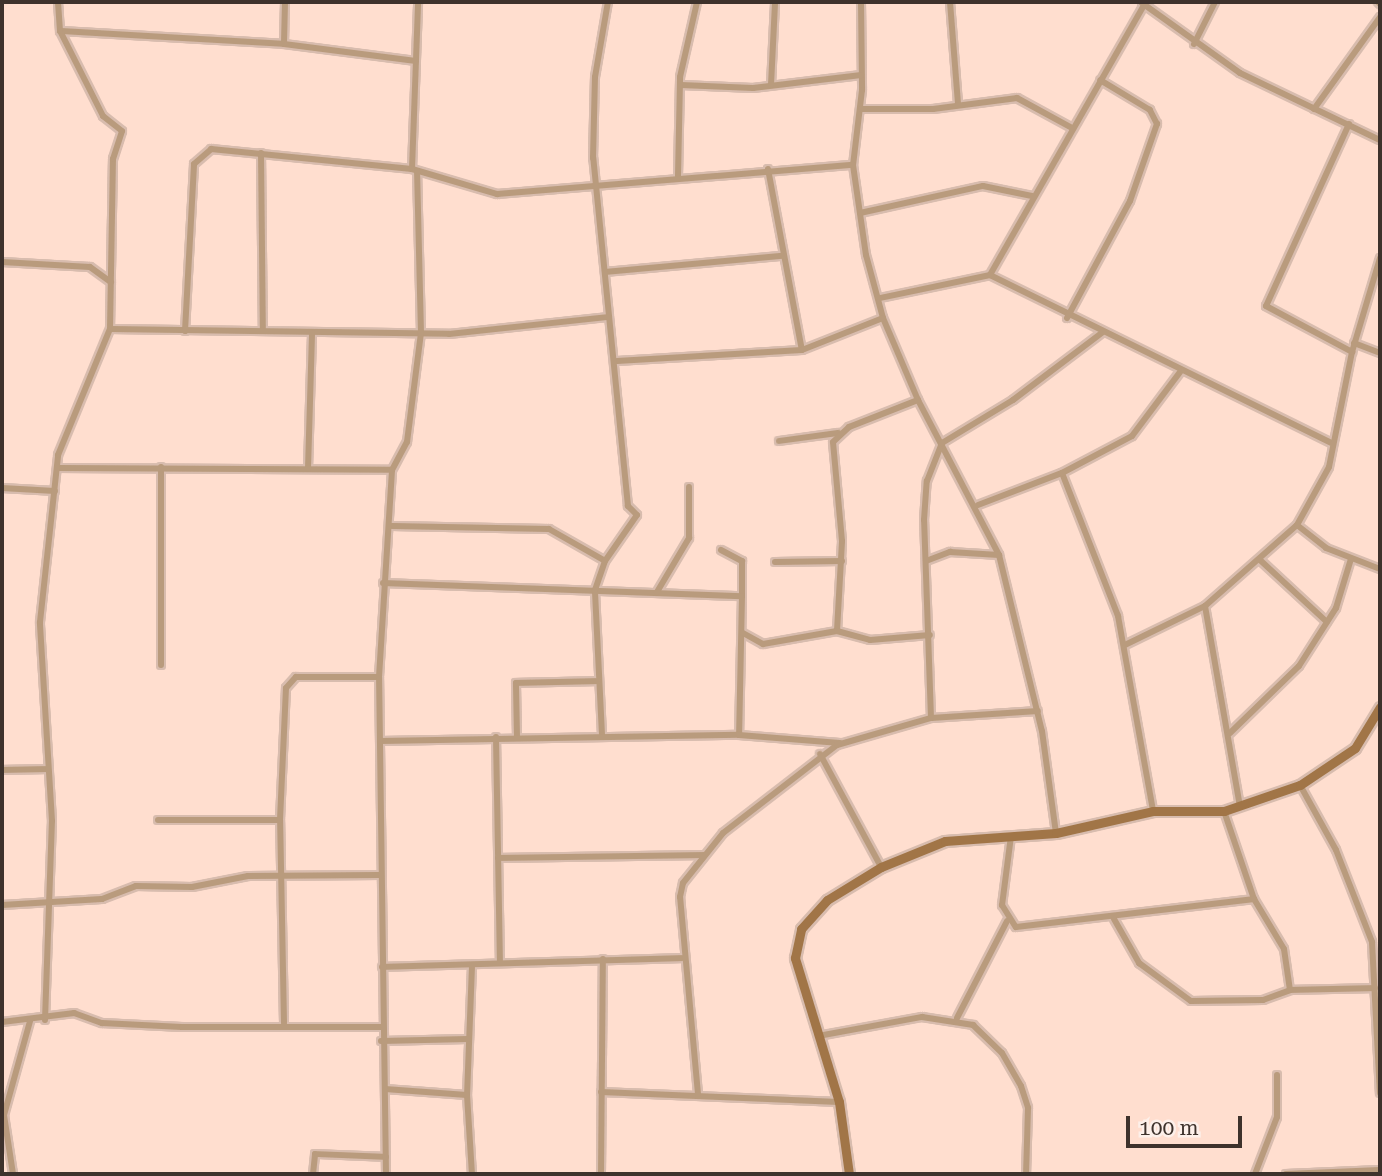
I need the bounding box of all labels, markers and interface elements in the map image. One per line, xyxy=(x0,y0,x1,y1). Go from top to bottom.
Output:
scale bar xyxy=(1130,1102,1246,1146)
text: 100 m xyxy=(1139,1116,1199,1140)

